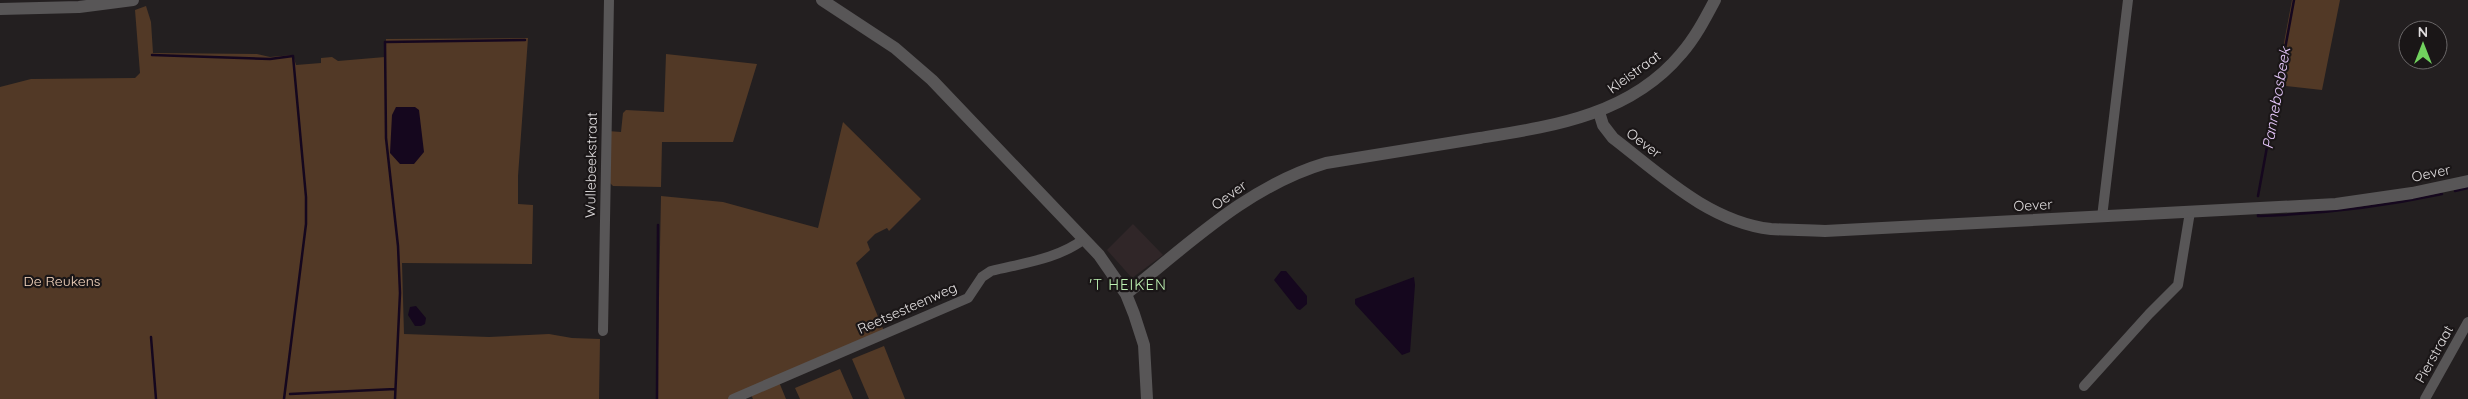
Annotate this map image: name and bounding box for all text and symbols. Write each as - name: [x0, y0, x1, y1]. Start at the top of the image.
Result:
- north arrow: [2398, 20, 2448, 70]
- text: N: [2418, 23, 2428, 41]
- water label: Pannebosbeek: [2258, 44, 2295, 150]
- street label: Kleistraat: [1604, 46, 1665, 97]
- street label: Wullebeekstraat: [581, 112, 601, 218]
- street label: Oever: [1623, 124, 1666, 162]
- street label: Oever: [2410, 160, 2453, 186]
- street label: Oever: [1208, 176, 1251, 214]
- street label: Oever: [2013, 195, 2054, 215]
- park label: De Reukens: [24, 272, 100, 290]
- district label: 'T HEIKEN: [1089, 275, 1167, 294]
- street label: Reetsesteenweg: [855, 278, 959, 338]
- street label: Pierstraat: [2411, 322, 2457, 386]

